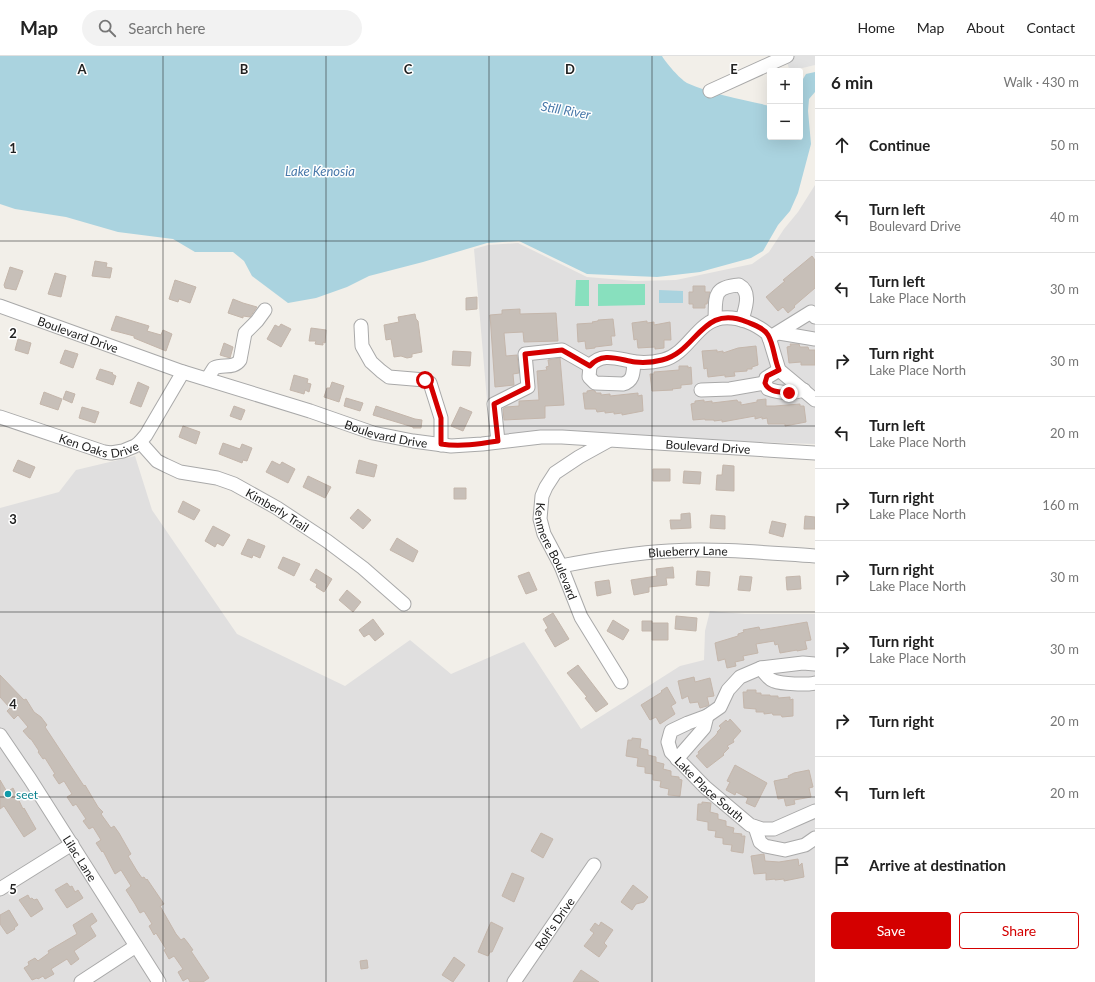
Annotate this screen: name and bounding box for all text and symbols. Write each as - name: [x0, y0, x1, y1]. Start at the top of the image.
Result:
- search box: [82, 10, 362, 46]
- text: Map: [20, 16, 58, 39]
- icon: search: [96, 17, 118, 39]
- text: Search here: [128, 19, 206, 37]
- text: Home: [857, 19, 895, 36]
- text: Map: [917, 19, 944, 36]
- text: About: [966, 19, 1004, 36]
- text: Contact: [1026, 19, 1075, 36]
- text: A: [76, 61, 87, 77]
- text: B: [240, 61, 249, 77]
- text: C: [404, 61, 413, 77]
- text: D: [565, 61, 575, 77]
- text: E: [730, 61, 738, 77]
- map controls: [767, 68, 803, 140]
- button: +: [767, 68, 803, 104]
- text: 6 min: [831, 72, 873, 93]
- text: Walk · 430 m: [1003, 74, 1079, 90]
- water label: Still River: [540, 98, 593, 122]
- button: −: [767, 104, 803, 140]
- icon: ahead: [831, 134, 853, 156]
- text: Continue: [869, 136, 930, 154]
- text: 50 m: [1050, 137, 1079, 153]
- text: 1: [9, 140, 17, 156]
- water label: Lake Kenosia: [285, 163, 355, 179]
- text: Turn left: [869, 200, 925, 218]
- icon: left: [831, 206, 853, 228]
- text: 40 m: [1050, 209, 1079, 225]
- text: Boulevard Drive: [869, 218, 961, 234]
- text: Turn left: [869, 272, 925, 290]
- icon: left: [831, 278, 853, 300]
- text: 30 m: [1050, 281, 1079, 297]
- text: Lake Place North: [869, 290, 966, 306]
- street label: Boulevard Drive: [36, 313, 121, 356]
- text: 2: [9, 325, 17, 341]
- text: Turn right: [869, 344, 934, 362]
- icon: right: [831, 350, 853, 372]
- text: 30 m: [1050, 353, 1079, 369]
- text: Lake Place North: [869, 362, 966, 378]
- route start: [416, 371, 434, 389]
- route end: [780, 384, 798, 402]
- street label: Boulevard Drive: [343, 416, 428, 450]
- text: Turn left: [869, 416, 925, 434]
- icon: left: [831, 422, 853, 444]
- text: 20 m: [1050, 425, 1079, 441]
- street label: Ken Oaks Drive: [57, 430, 141, 460]
- text: Lake Place North: [869, 434, 966, 450]
- street label: Boulevard Drive: [665, 436, 751, 456]
- street label: Kimberly Trail: [243, 485, 312, 535]
- text: Turn right: [869, 488, 934, 506]
- icon: right: [831, 494, 853, 516]
- text: 160 m: [1042, 497, 1079, 513]
- street label: Kenmere Boulevard: [532, 502, 581, 602]
- text: Lake Place North: [869, 506, 966, 522]
- text: 3: [9, 511, 17, 527]
- street label: Blueberry Lane: [648, 543, 728, 560]
- text: Turn right: [869, 560, 934, 578]
- icon: right: [831, 566, 853, 588]
- text: 30 m: [1050, 569, 1079, 585]
- text: Lake Place North: [869, 578, 966, 594]
- text: Turn right: [869, 632, 934, 650]
- icon: right: [831, 638, 853, 660]
- text: 30 m: [1050, 641, 1079, 657]
- text: Lake Place North: [869, 650, 966, 666]
- text: 4: [9, 696, 17, 712]
- icon: right: [831, 710, 853, 732]
- text: Turn right: [869, 712, 934, 730]
- text: 20 m: [1050, 713, 1079, 729]
- street label: Lake Place South: [672, 753, 748, 825]
- icon: left: [831, 782, 853, 804]
- text: Turn left: [869, 784, 925, 802]
- text: 20 m: [1050, 785, 1079, 801]
- place label: seet: [16, 787, 39, 802]
- marker: seet: [3, 789, 13, 799]
- street label: Lilac Lane: [60, 832, 101, 884]
- icon: arrive: [831, 854, 853, 876]
- text: Arrive at destination: [869, 856, 1006, 874]
- text: 5: [9, 881, 17, 897]
- street label: Rolf's Drive: [531, 894, 577, 953]
- button: Save: [831, 912, 951, 949]
- button: Share: [959, 912, 1079, 949]

